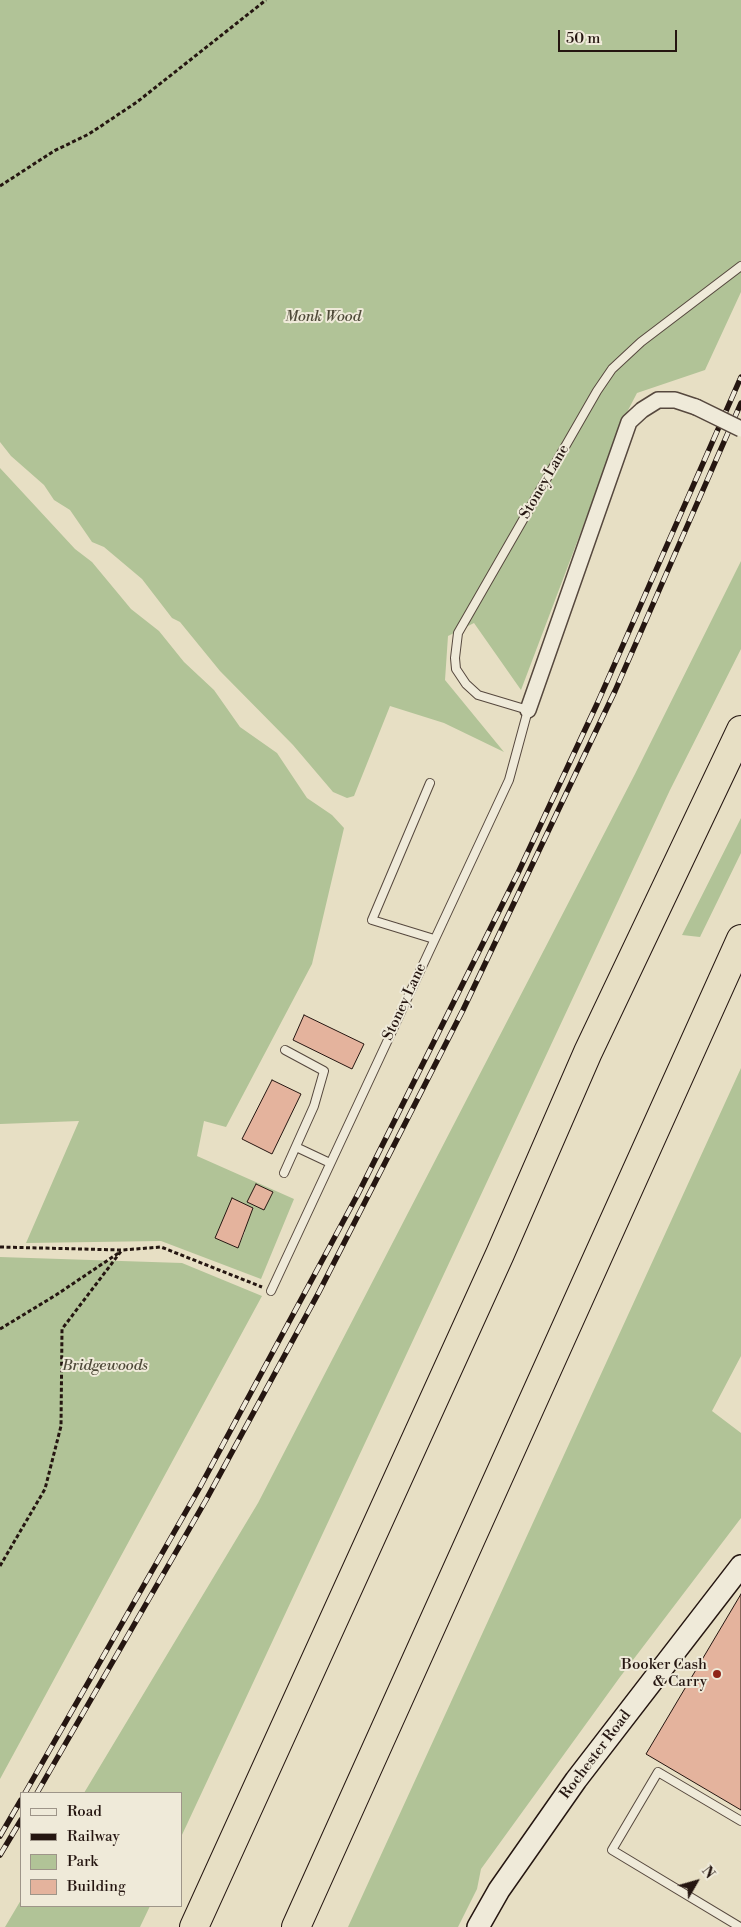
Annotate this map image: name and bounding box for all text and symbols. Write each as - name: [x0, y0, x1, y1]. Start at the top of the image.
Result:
- scale bar: [561, 20, 680, 52]
- text: 50 m: [566, 29, 600, 48]
- park label: Monk Wood: [285, 308, 361, 326]
- street label: Stoney Lane: [516, 442, 574, 522]
- street label: Stoney Lane: [379, 961, 431, 1043]
- park label: Bridgewoods: [62, 1357, 148, 1375]
- place label: Booker Cash & Carry: [621, 1656, 707, 1691]
- marker: Booker Cash & Carry: [711, 1668, 723, 1680]
- street label: Rochester Road: [557, 1707, 635, 1803]
- legend: [20, 1792, 182, 1907]
- text: Road: [67, 1802, 102, 1821]
- text: Railway: [67, 1827, 120, 1846]
- text: Park: [67, 1852, 98, 1871]
- north arrow: [671, 1857, 721, 1907]
- text: N: [697, 1863, 718, 1883]
- text: Building: [67, 1877, 126, 1896]

